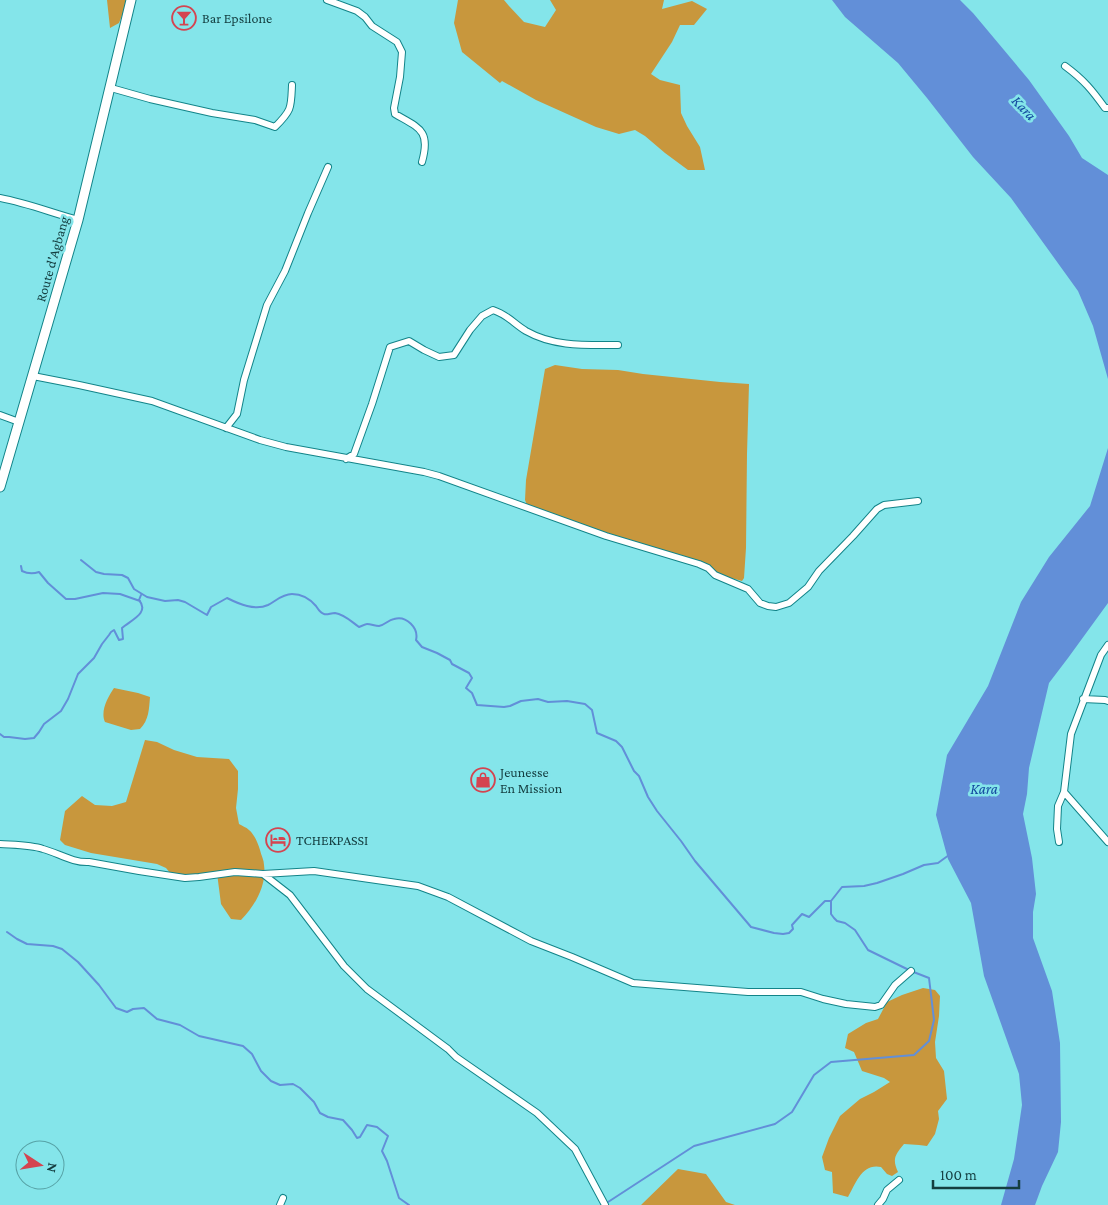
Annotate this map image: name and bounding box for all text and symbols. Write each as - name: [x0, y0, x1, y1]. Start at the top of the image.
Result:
- bar icon: Bar Epsilone: [171, 5, 197, 31]
- place label: Bar Epsilone: [202, 10, 272, 26]
- water label: Kara: [1009, 93, 1039, 123]
- street label: Route d'Agbang: [32, 214, 72, 304]
- place label: Jeunesse En Mission: [498, 764, 563, 796]
- shop icon: Jeunesse En Mission: [470, 767, 496, 793]
- water label: Kara: [970, 781, 998, 797]
- hotel icon: TCHEKPASSI: [265, 827, 291, 853]
- place label: TCHEKPASSI: [296, 832, 368, 848]
- north arrow: [15, 1140, 65, 1190]
- scale bar: [933, 1158, 1019, 1190]
- text: N: [44, 1161, 62, 1174]
- text: 100 m: [940, 1167, 977, 1183]

